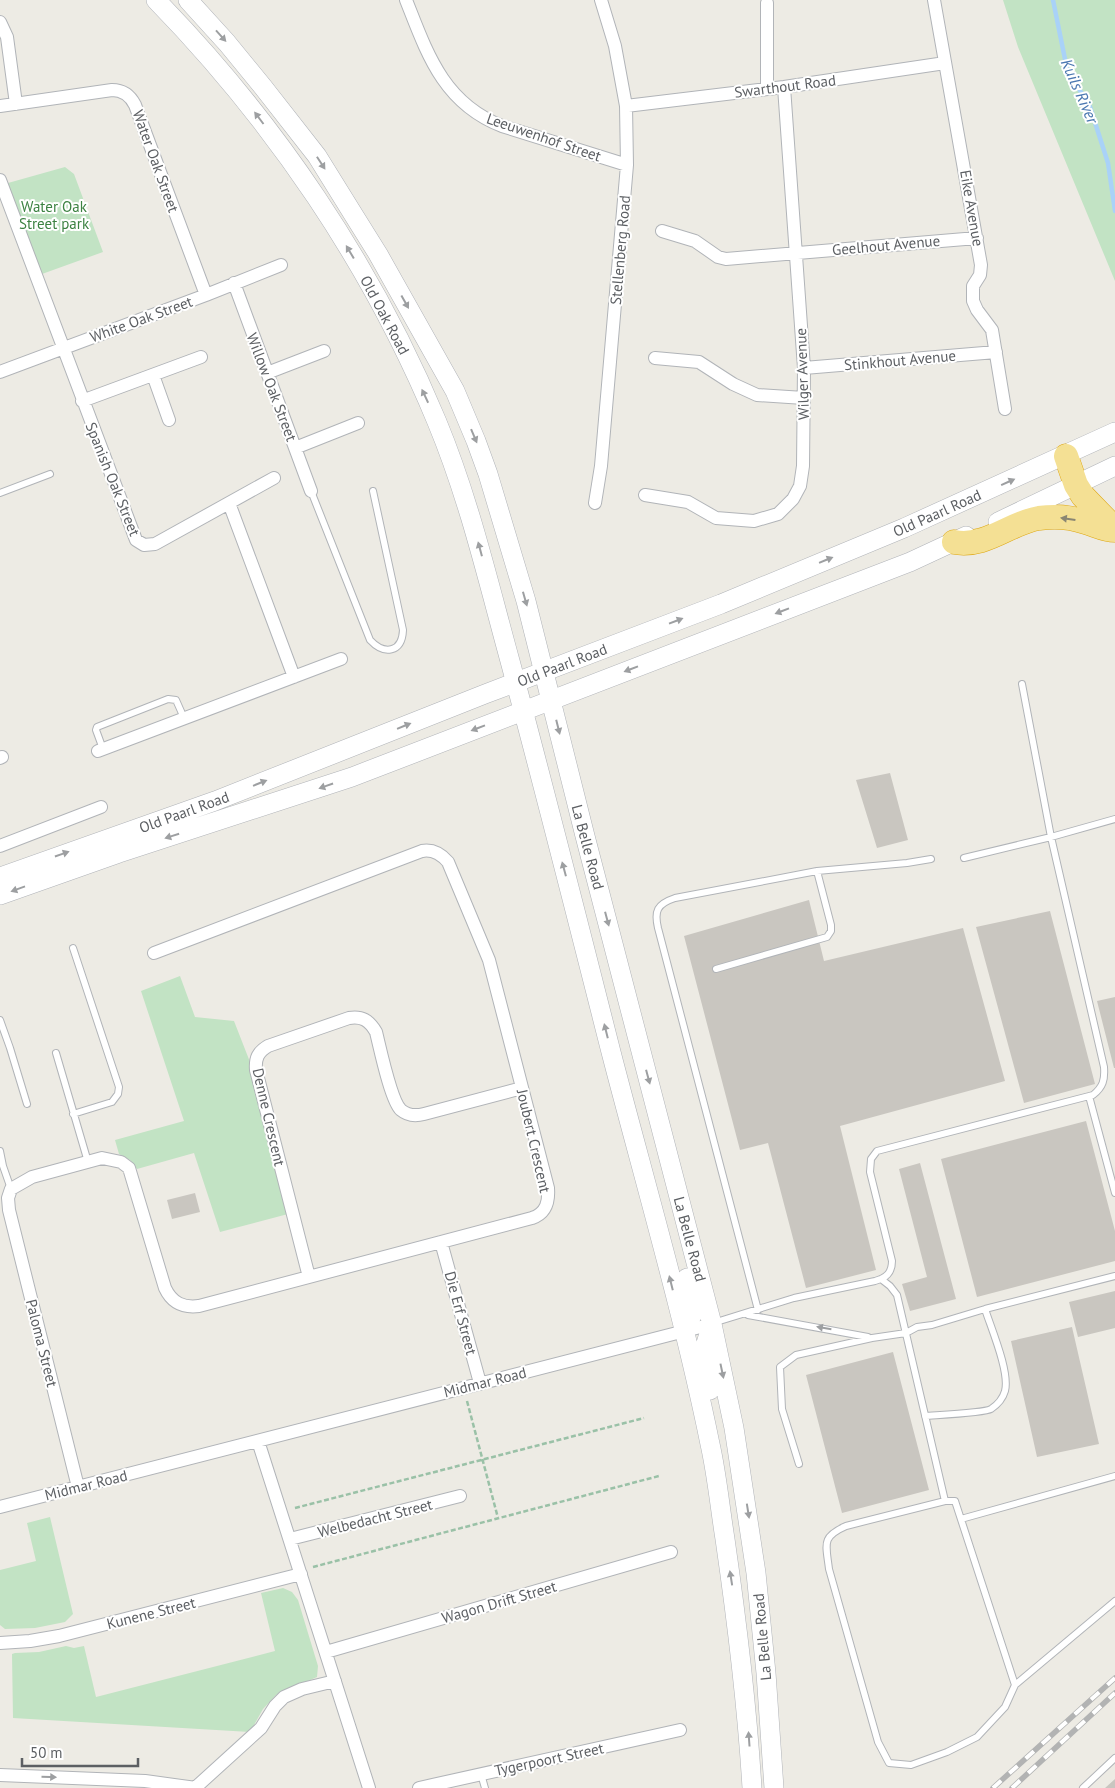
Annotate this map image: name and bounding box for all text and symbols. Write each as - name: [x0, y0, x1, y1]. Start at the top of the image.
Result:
- one-way arrow: [215, 30, 227, 42]
- water label: Kuils River: [1057, 56, 1104, 128]
- street label: Swarthout Road: [733, 70, 837, 102]
- street label: Water Oak Street: [129, 107, 183, 215]
- street label: Leeuwenhof Street: [484, 109, 604, 165]
- one-way arrow: [253, 112, 264, 125]
- one-way arrow: [317, 157, 326, 170]
- street label: Eike Avenue: [956, 168, 988, 248]
- street label: Stellenberg Road: [606, 195, 634, 305]
- park label: Water Oak Street park: [19, 197, 90, 233]
- street label: Geelhout Avenue: [831, 231, 941, 259]
- one-way arrow: [346, 246, 355, 259]
- street label: Old Oak Road: [356, 272, 414, 358]
- street label: White Oak Street: [87, 292, 195, 346]
- one-way arrow: [401, 296, 410, 309]
- street label: Wilger Avenue: [791, 328, 813, 420]
- street label: Willow Oak Street: [243, 330, 301, 444]
- street label: Stinkhout Avenue: [843, 346, 957, 374]
- one-way arrow: [421, 389, 429, 403]
- street label: Spanish Oak Street: [82, 419, 144, 539]
- one-way arrow: [470, 429, 478, 444]
- one-way arrow: [1001, 478, 1015, 486]
- street label: Old Paarl Road: [890, 485, 984, 541]
- one-way arrow: [1060, 515, 1076, 523]
- one-way arrow: [475, 541, 483, 556]
- one-way arrow: [819, 556, 833, 564]
- one-way arrow: [521, 592, 529, 607]
- one-way arrow: [775, 608, 790, 615]
- one-way arrow: [668, 617, 683, 624]
- street label: Old Paarl Road: [514, 639, 610, 691]
- one-way arrow: [623, 666, 638, 673]
- one-way arrow: [554, 719, 562, 734]
- one-way arrow: [397, 722, 411, 730]
- one-way arrow: [470, 724, 485, 732]
- one-way arrow: [253, 779, 268, 787]
- one-way arrow: [318, 782, 333, 790]
- street label: Old Paarl Road: [136, 787, 232, 837]
- street label: La Belle Road: [568, 802, 608, 892]
- one-way arrow: [164, 833, 179, 840]
- one-way arrow: [55, 850, 70, 857]
- one-way arrow: [560, 861, 568, 876]
- one-way arrow: [10, 885, 25, 893]
- one-way arrow: [603, 912, 611, 927]
- one-way arrow: [602, 1023, 610, 1038]
- street label: Denne Crescent: [248, 1066, 290, 1168]
- one-way arrow: [644, 1069, 652, 1084]
- street label: Joubert Crescent: [513, 1086, 555, 1195]
- street label: La Belle Road: [670, 1194, 710, 1284]
- street label: Die Erf Street: [441, 1269, 481, 1357]
- one-way arrow: [667, 1276, 675, 1291]
- street label: Paloma Street: [22, 1297, 62, 1389]
- one-way arrow: [816, 1324, 832, 1332]
- street label: Midmar Road: [442, 1363, 528, 1401]
- one-way arrow: [719, 1364, 727, 1380]
- street label: Midmar Road: [43, 1466, 129, 1504]
- street label: Welbedacht Street: [316, 1495, 434, 1541]
- one-way arrow: [744, 1504, 752, 1520]
- one-way arrow: [726, 1570, 734, 1586]
- street label: Wagon Drift Street: [439, 1577, 559, 1627]
- street label: Kunene Street: [105, 1593, 197, 1633]
- street label: La Belle Road: [749, 1593, 775, 1681]
- one-way arrow: [744, 1731, 752, 1747]
- scale bar: [22, 1736, 139, 1768]
- street label: Tygerpoort Street: [493, 1738, 605, 1780]
- text: 50 m: [30, 1743, 63, 1762]
- one-way arrow: [41, 1773, 57, 1781]

